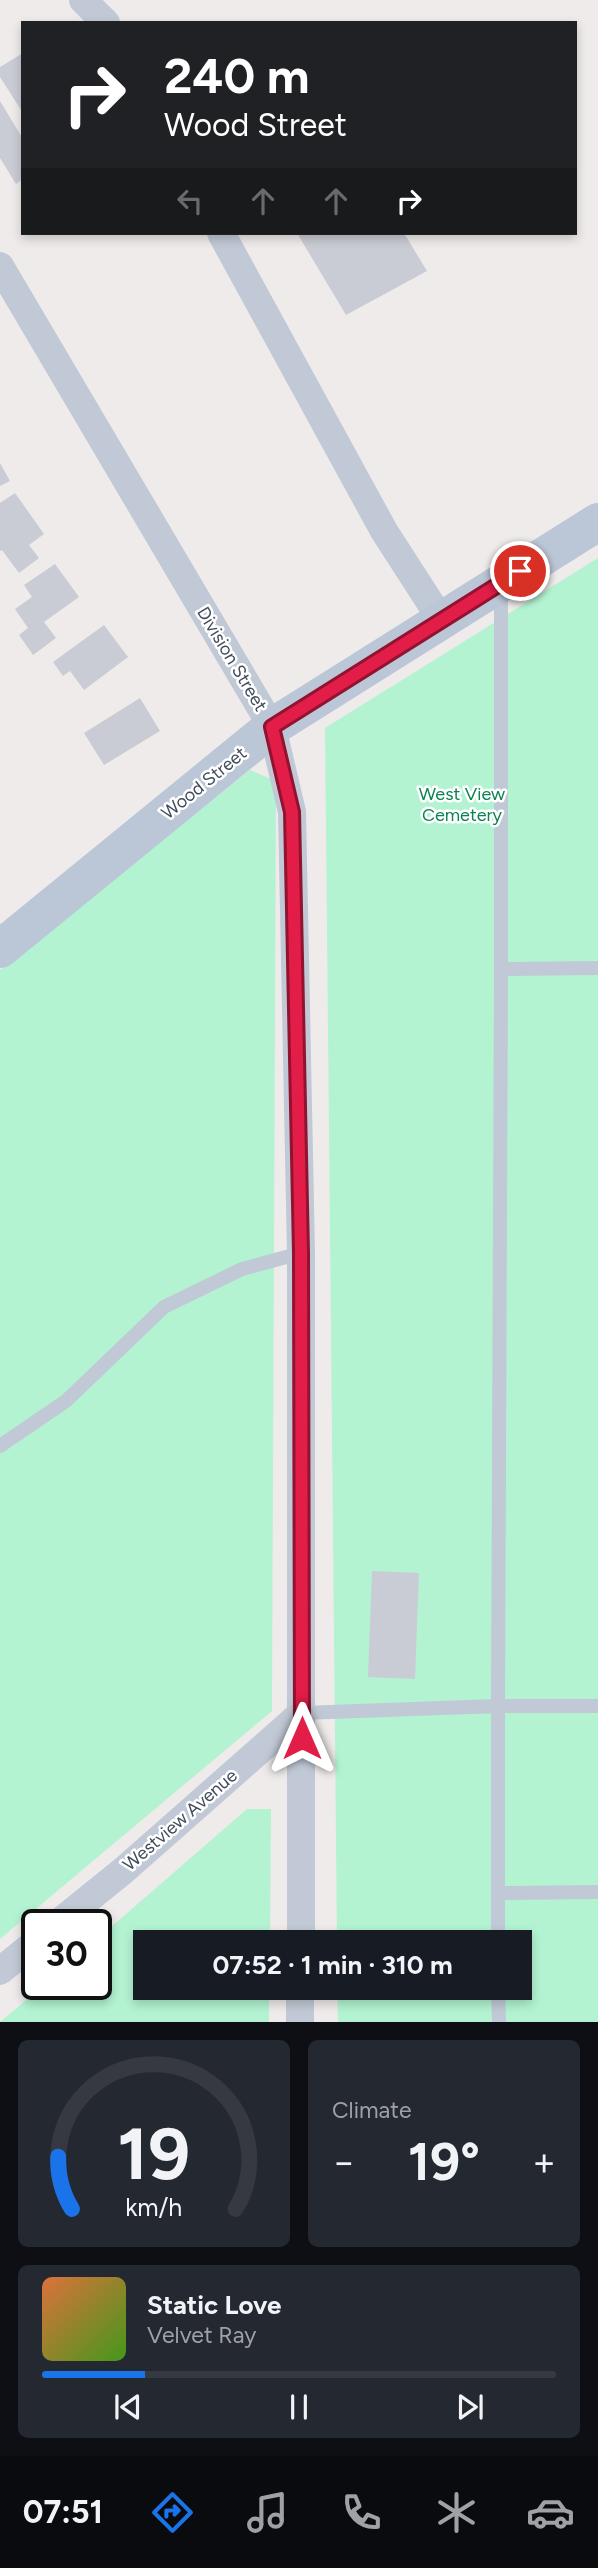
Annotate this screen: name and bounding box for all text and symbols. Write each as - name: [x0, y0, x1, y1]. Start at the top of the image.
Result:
- text: 240 m: [164, 46, 310, 105]
- icon: right: [49, 49, 140, 140]
- text: Wood Street: [164, 106, 347, 144]
- icon: left: [171, 182, 209, 220]
- icon: ahead: [244, 182, 282, 220]
- icon: ahead: [317, 182, 355, 220]
- icon: right: [390, 182, 428, 220]
- pin: [490, 541, 550, 601]
- icon: arrive: [501, 552, 539, 590]
- street label: Division Street: [192, 603, 272, 715]
- street label: Wood Street: [157, 742, 251, 824]
- park label: West View Cemetery: [419, 783, 505, 826]
- position arrow: [265, 1701, 339, 1775]
- street label: Westview Avenue: [118, 1764, 242, 1876]
- speed limit sign: 30: [21, 1909, 112, 2000]
- text: 07:52 · 1 min · 310 m: [212, 1949, 453, 1981]
- text: Climate: [332, 2096, 411, 2124]
- text: 19: [118, 2111, 190, 2198]
- text: 19°: [408, 2131, 480, 2193]
- text: −: [332, 2139, 356, 2185]
- text: +: [532, 2139, 556, 2185]
- text: km/h: [125, 2192, 183, 2222]
- text: Static Love: [147, 2289, 281, 2321]
- text: Velvet Ray: [147, 2321, 256, 2349]
- icon: previous: [109, 2388, 147, 2426]
- icon: pause: [280, 2388, 318, 2426]
- icon: next: [451, 2388, 489, 2426]
- icon: directions: [148, 2488, 197, 2537]
- icon: music: [243, 2488, 292, 2537]
- icon: phone: [337, 2488, 386, 2537]
- icon: climate: [432, 2488, 481, 2537]
- icon: car: [526, 2488, 575, 2537]
- text: 07:51: [23, 2493, 103, 2531]

